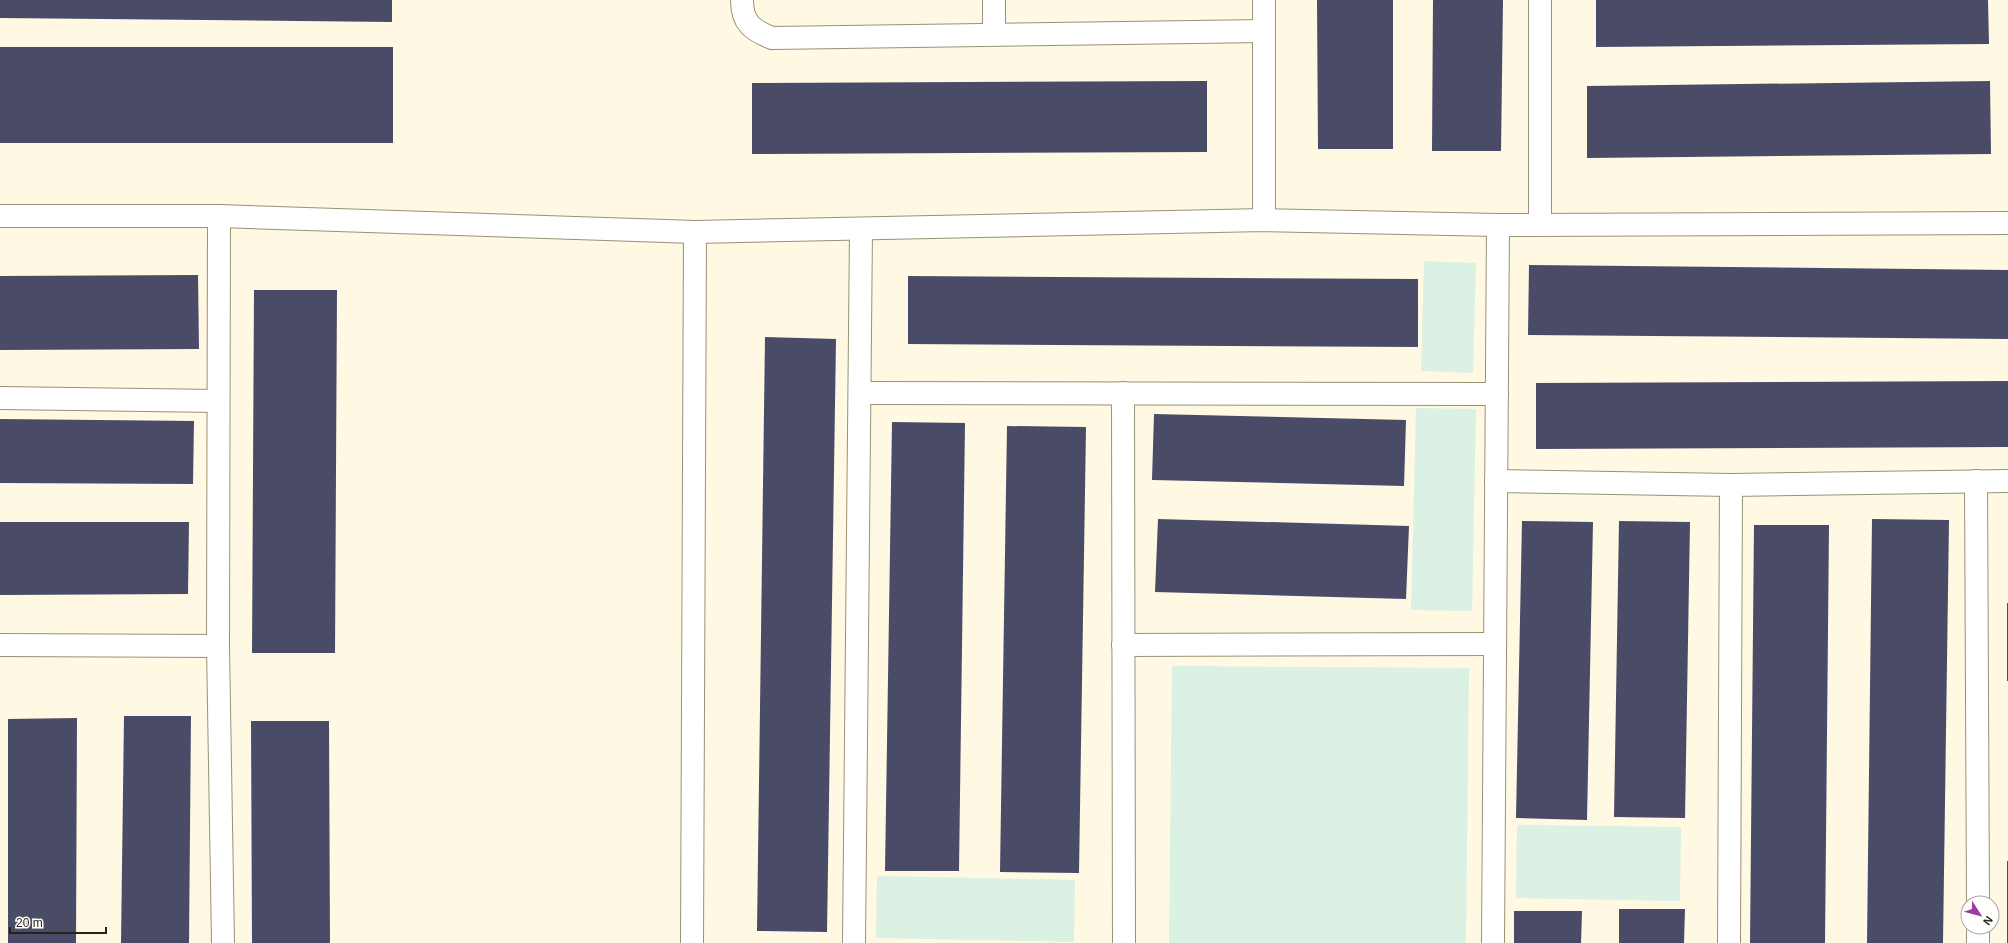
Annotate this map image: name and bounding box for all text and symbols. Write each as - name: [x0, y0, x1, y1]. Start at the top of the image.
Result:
- north arrow: [1960, 895, 2000, 935]
- scale bar: [10, 909, 106, 935]
- text: N: [1981, 914, 1995, 928]
- text: 20 m: [16, 916, 43, 930]

